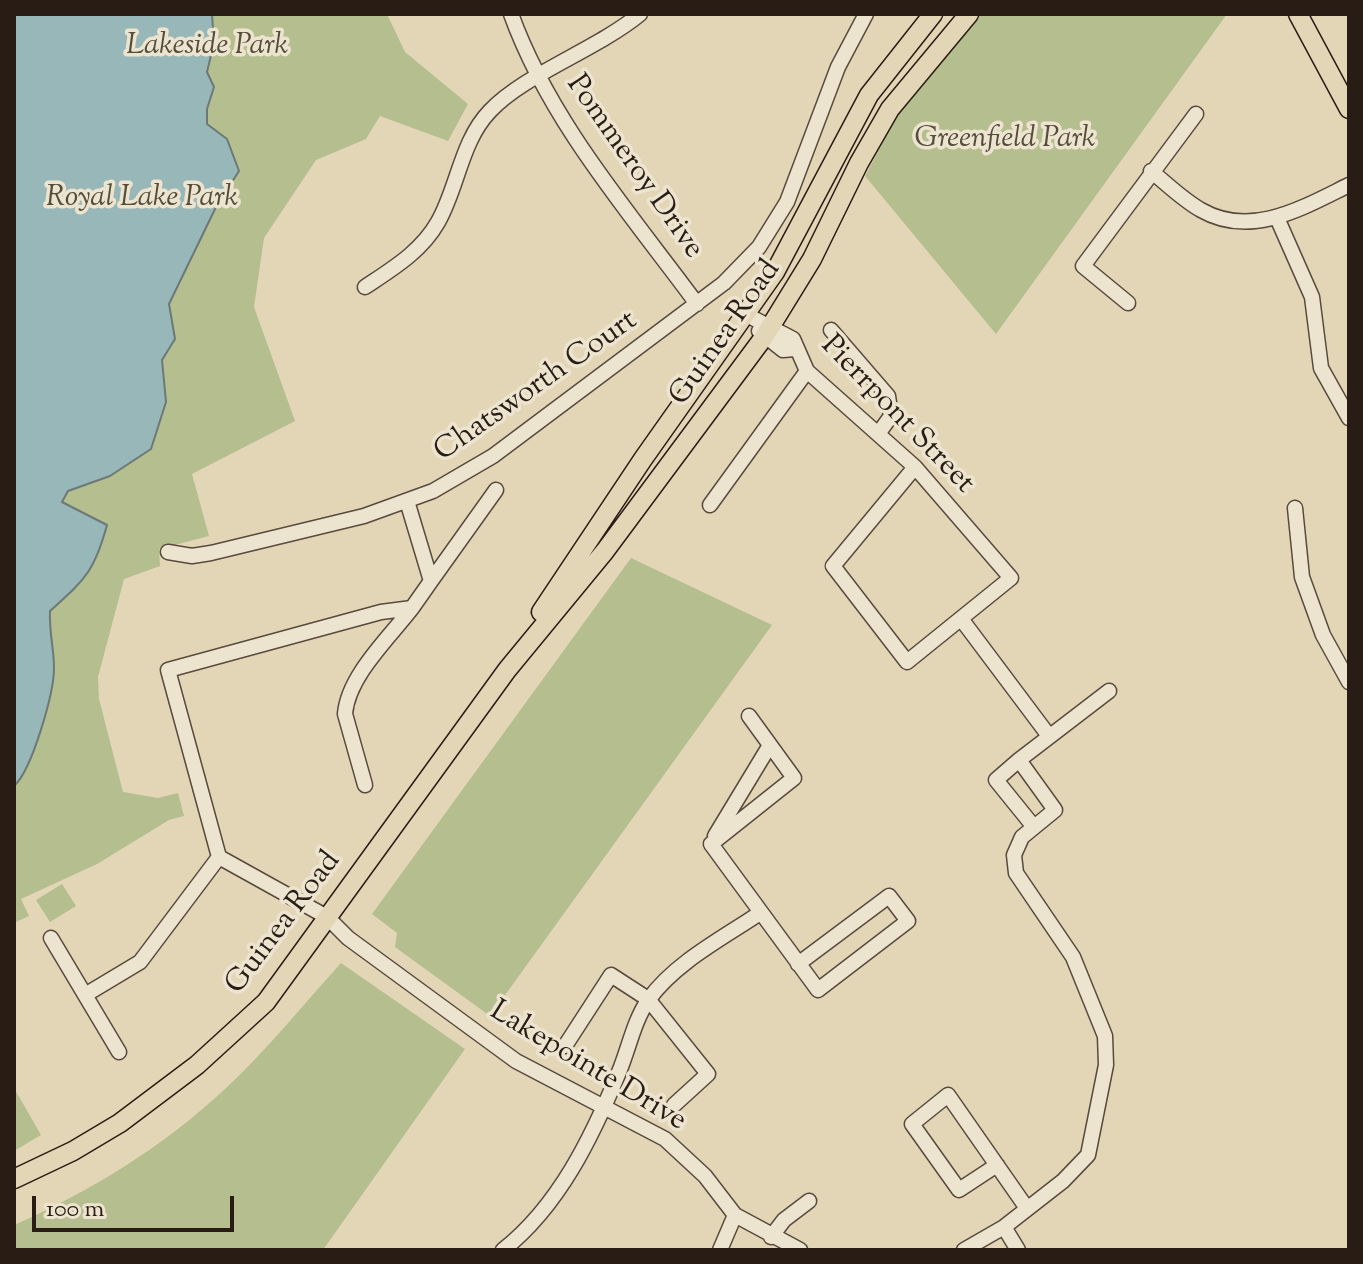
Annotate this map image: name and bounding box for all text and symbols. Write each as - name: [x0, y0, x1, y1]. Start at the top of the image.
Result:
- park label: Lakeside Park: [126, 30, 288, 66]
- street label: Pommeroy Drive: [556, 69, 710, 267]
- park label: Greenfield Park: [915, 123, 1095, 159]
- park label: Royal Lake Park: [46, 182, 238, 218]
- street label: Guinea Road: [664, 254, 790, 414]
- street label: Chatsworth Court: [429, 305, 645, 471]
- street label: Pierrpont Street: [812, 329, 980, 503]
- street label: Guinea Road: [220, 846, 350, 1002]
- street label: Lakepointe Drive: [482, 995, 692, 1141]
- scale bar: [36, 1180, 238, 1230]
- text: 100 m: [46, 1193, 104, 1227]

